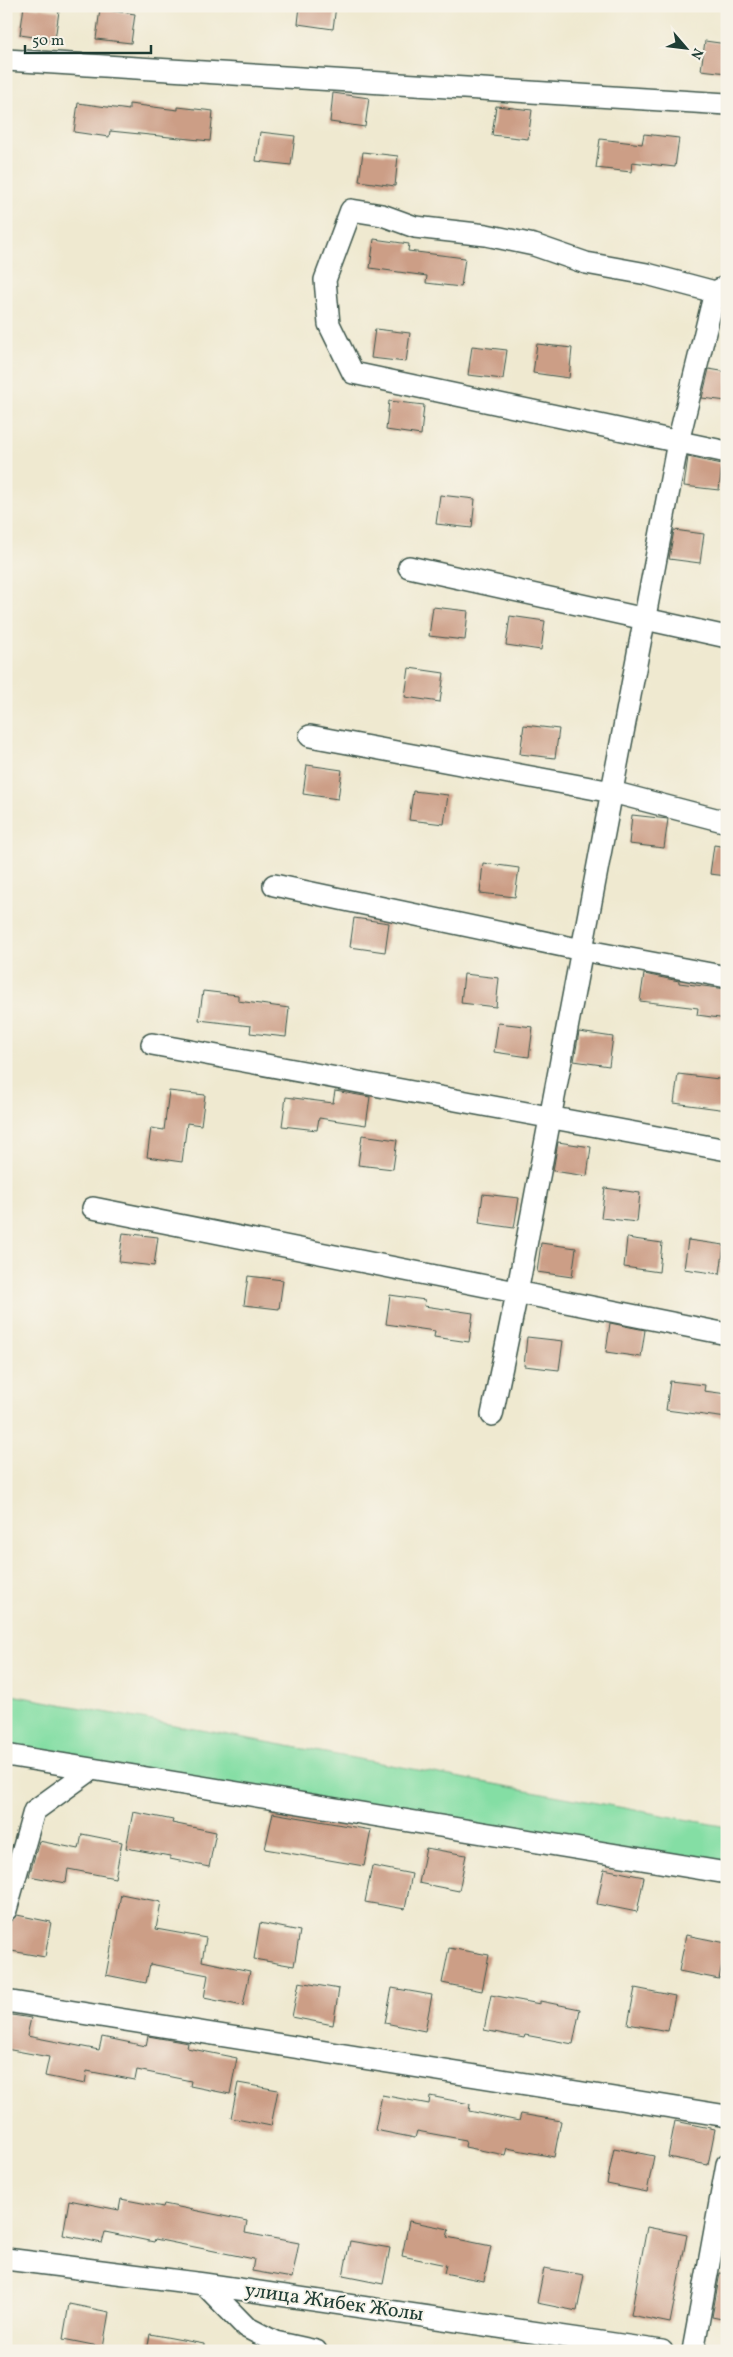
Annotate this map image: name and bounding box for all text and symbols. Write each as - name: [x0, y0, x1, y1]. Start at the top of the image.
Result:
- scale bar: [25, 22, 151, 54]
- north arrow: [660, 22, 710, 72]
- text: 50 m: [32, 31, 64, 52]
- text: N: [685, 44, 707, 62]
- street label: улица Жибек Жолы: [243, 2277, 425, 2329]

